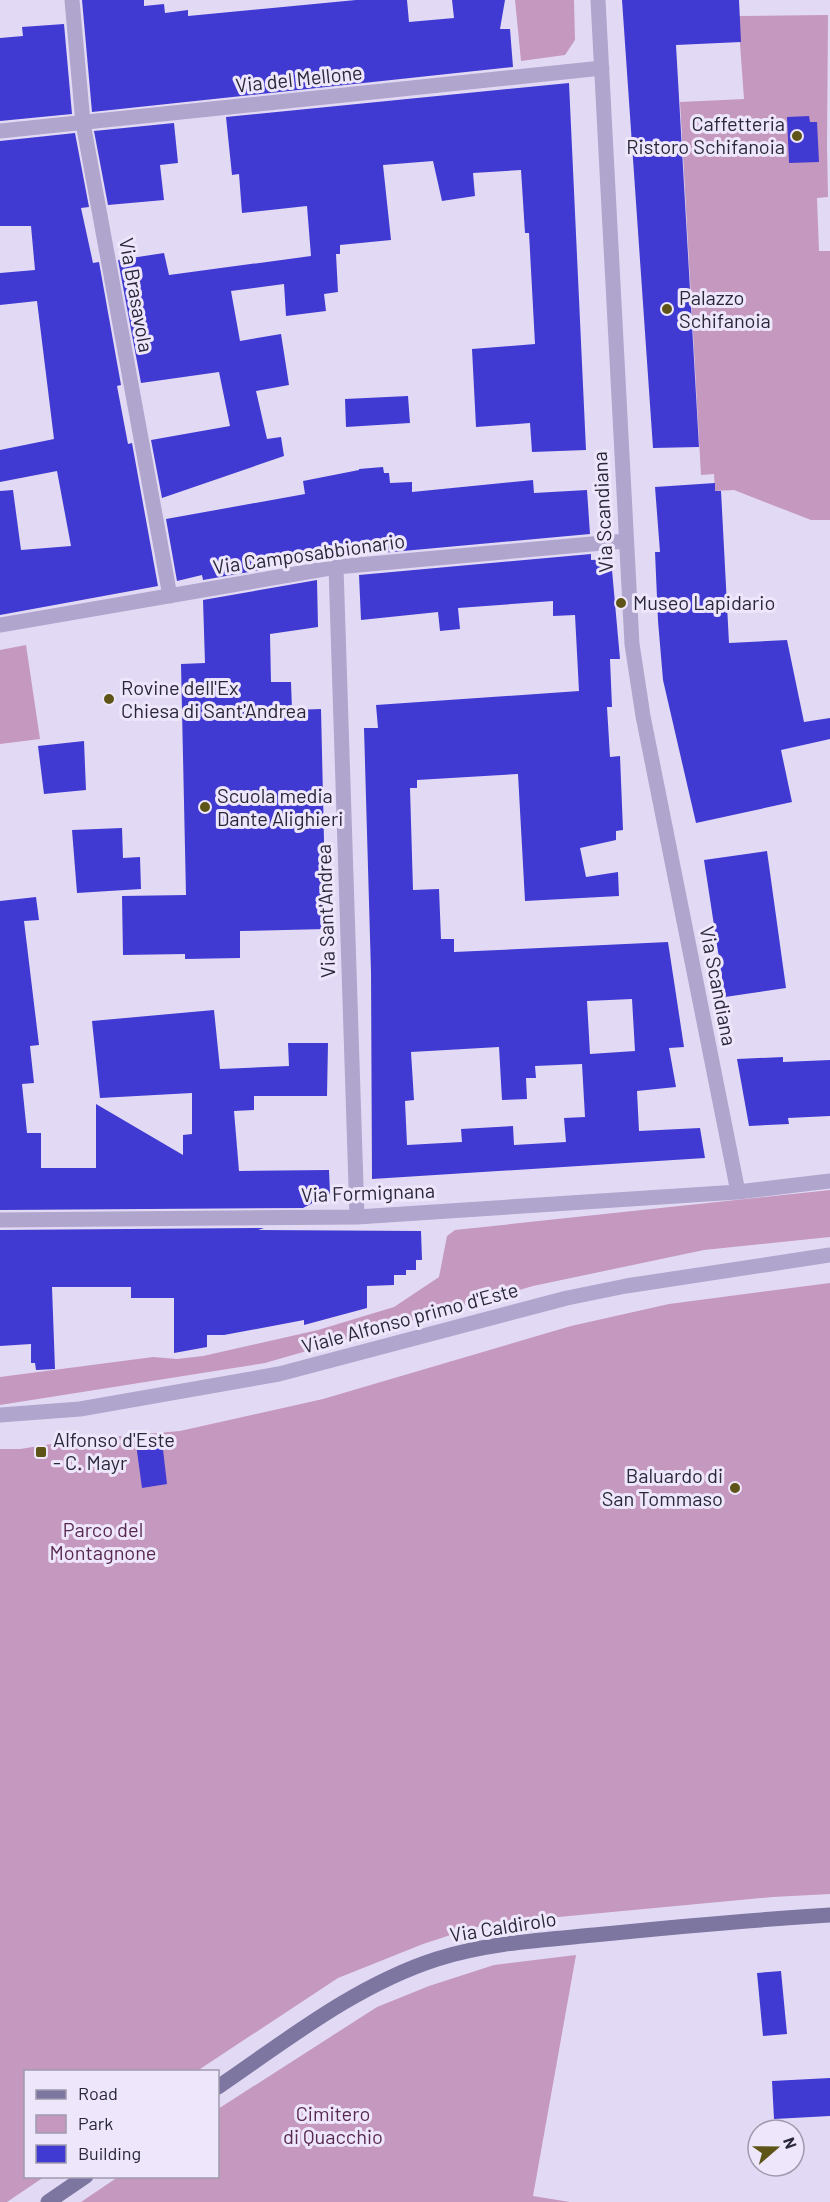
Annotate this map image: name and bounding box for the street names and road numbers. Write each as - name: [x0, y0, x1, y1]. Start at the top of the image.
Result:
- street label: Via del Mellone: [234, 59, 364, 97]
- street label: Via Brasavola: [115, 236, 159, 354]
- street label: Via Scandiana: [587, 451, 617, 573]
- street label: Via Camposabbionario: [211, 528, 406, 578]
- street label: Via Sant'Andrea: [311, 844, 339, 978]
- street label: Via Scandiana: [696, 924, 742, 1048]
- street label: Via Formignana: [300, 1178, 435, 1206]
- street label: Viale Alfonso primo d'Este: [299, 1277, 521, 1357]
- street label: Via Caldirolo: [448, 1906, 558, 1946]

